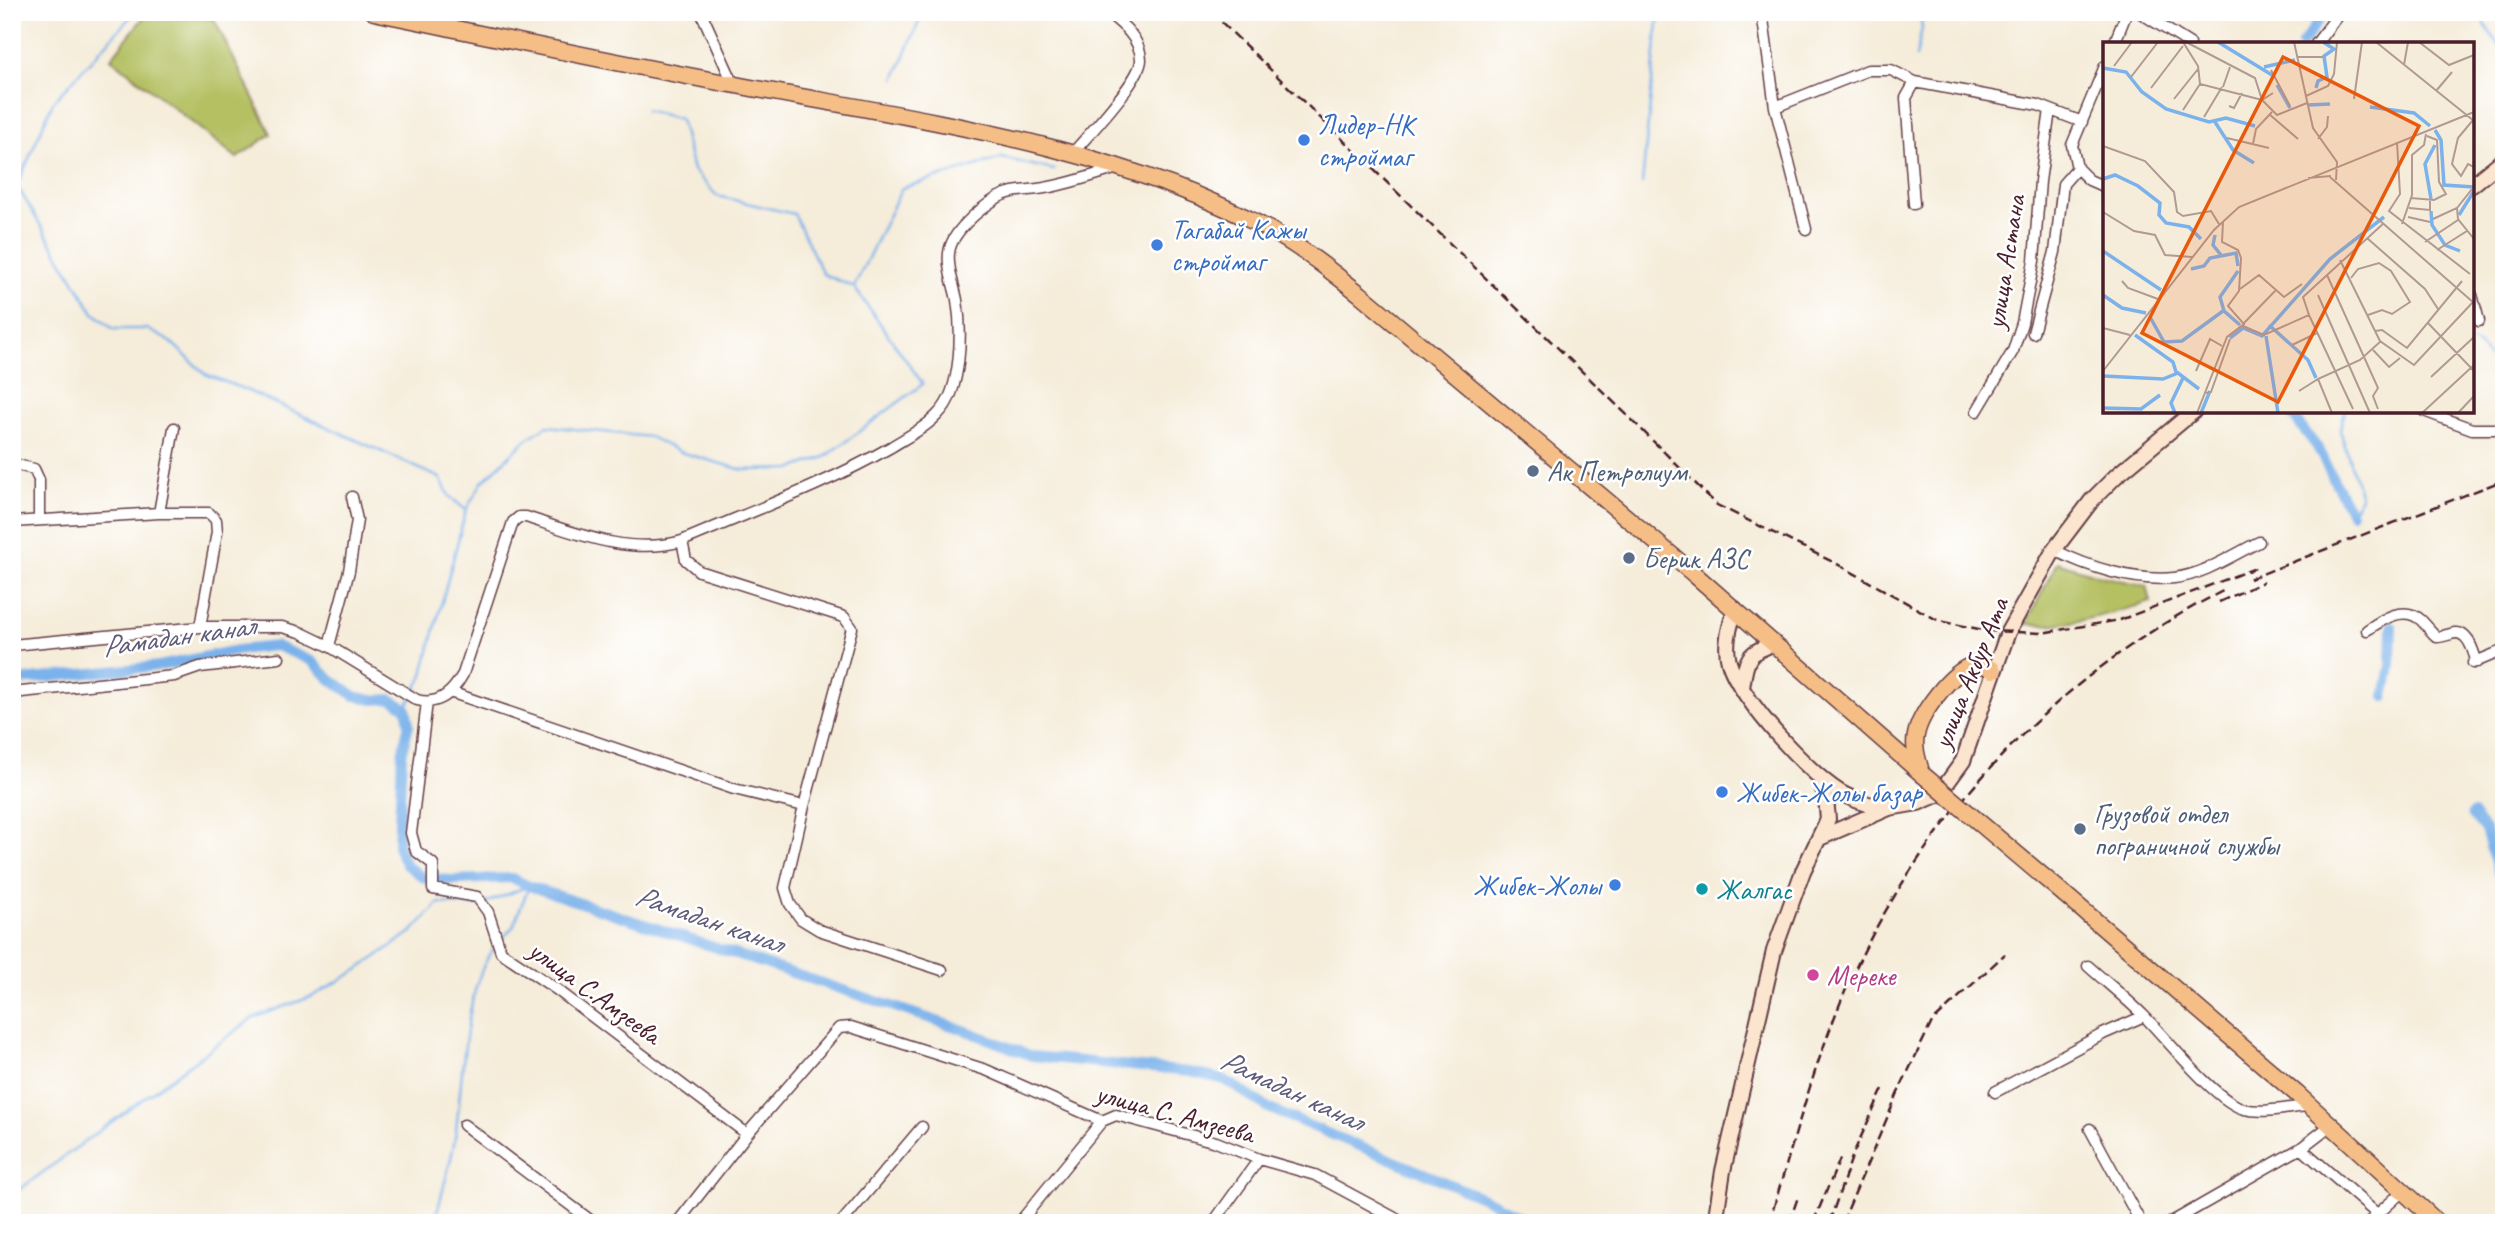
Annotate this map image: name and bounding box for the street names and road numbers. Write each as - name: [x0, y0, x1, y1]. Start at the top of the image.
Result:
- street label: улица Астана: [1977, 191, 2033, 333]
- street label: улица Акбур Ата: [1923, 591, 2017, 755]
- street label: улица С.Амзеева: [520, 931, 670, 1053]
- street label: улица С. Амзеева: [1090, 1075, 1260, 1152]

